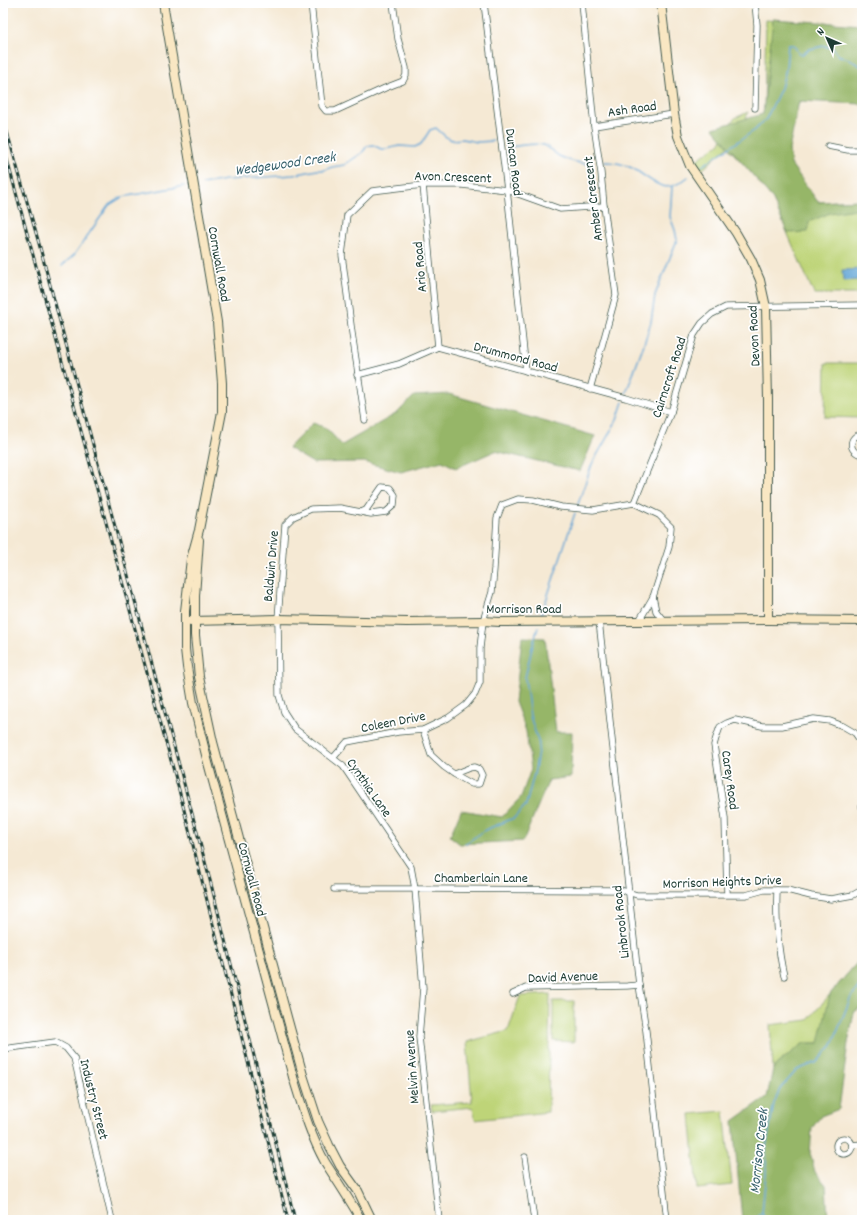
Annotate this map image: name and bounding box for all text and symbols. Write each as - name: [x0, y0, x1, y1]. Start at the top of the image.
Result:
- north arrow: [807, 18, 847, 58]
- text: N: [814, 24, 829, 40]
- street label: Ash Road: [606, 97, 658, 123]
- street label: Duncan Road: [499, 127, 527, 197]
- water label: Wedgewood Creek: [234, 147, 339, 183]
- street label: Amber Crescent: [579, 155, 609, 242]
- street label: Avon Crescent: [414, 167, 492, 189]
- street label: Cornwall Road: [202, 225, 235, 304]
- street label: Ario Road: [409, 241, 433, 293]
- street label: Devon Road: [743, 305, 767, 367]
- street label: Cairncroft Road: [647, 334, 692, 421]
- street label: Drummond Road: [471, 337, 560, 379]
- street label: Baldwin Drive: [259, 530, 285, 603]
- street label: Morrison Road: [486, 600, 562, 620]
- street label: Coleen Drive: [359, 707, 427, 739]
- street label: Carey Road: [715, 749, 743, 811]
- street label: Cynthia Lane: [341, 755, 396, 822]
- street label: Cornwall Road: [232, 840, 271, 919]
- street label: Chamberlain Lane: [434, 869, 528, 889]
- street label: Morrison Heights Drive: [662, 871, 782, 895]
- street label: Linbrook Road: [608, 884, 636, 959]
- street label: David Avenue: [528, 967, 599, 989]
- street label: Melvin Avenue: [400, 1029, 426, 1105]
- street label: Industry Street: [73, 1057, 113, 1142]
- water label: Morrison Creek: [745, 1106, 776, 1195]

